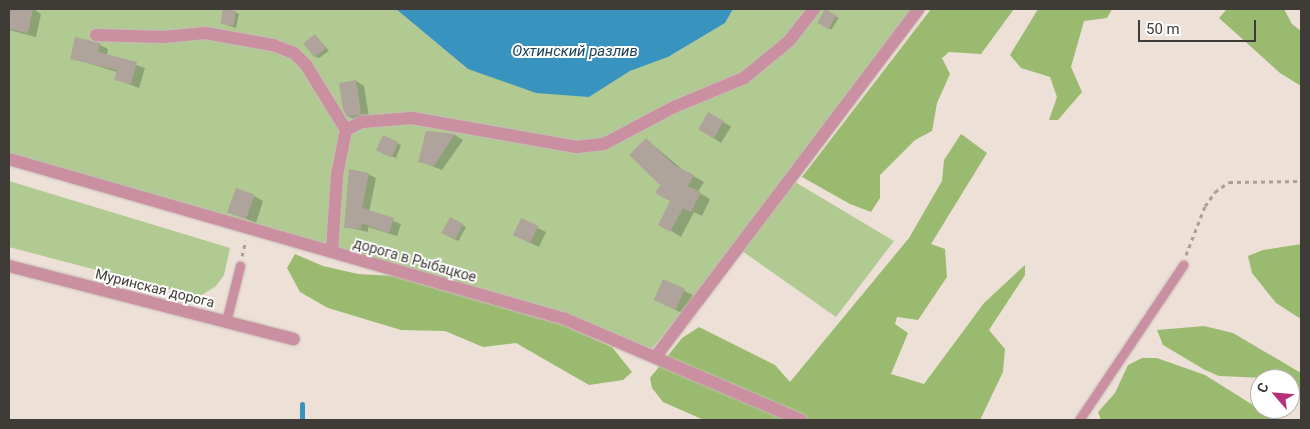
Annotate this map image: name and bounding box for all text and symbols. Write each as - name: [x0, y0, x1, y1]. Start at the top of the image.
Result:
- scale bar: [1140, 10, 1258, 42]
- text: 50 m: [1146, 20, 1180, 38]
- water label: Охтинский разлив: [512, 43, 638, 61]
- street label: дорога в Рыбацкое: [352, 234, 478, 286]
- street label: Муринская дорога: [94, 265, 216, 311]
- north arrow: [1250, 369, 1300, 419]
- text: С: [1253, 380, 1272, 395]

